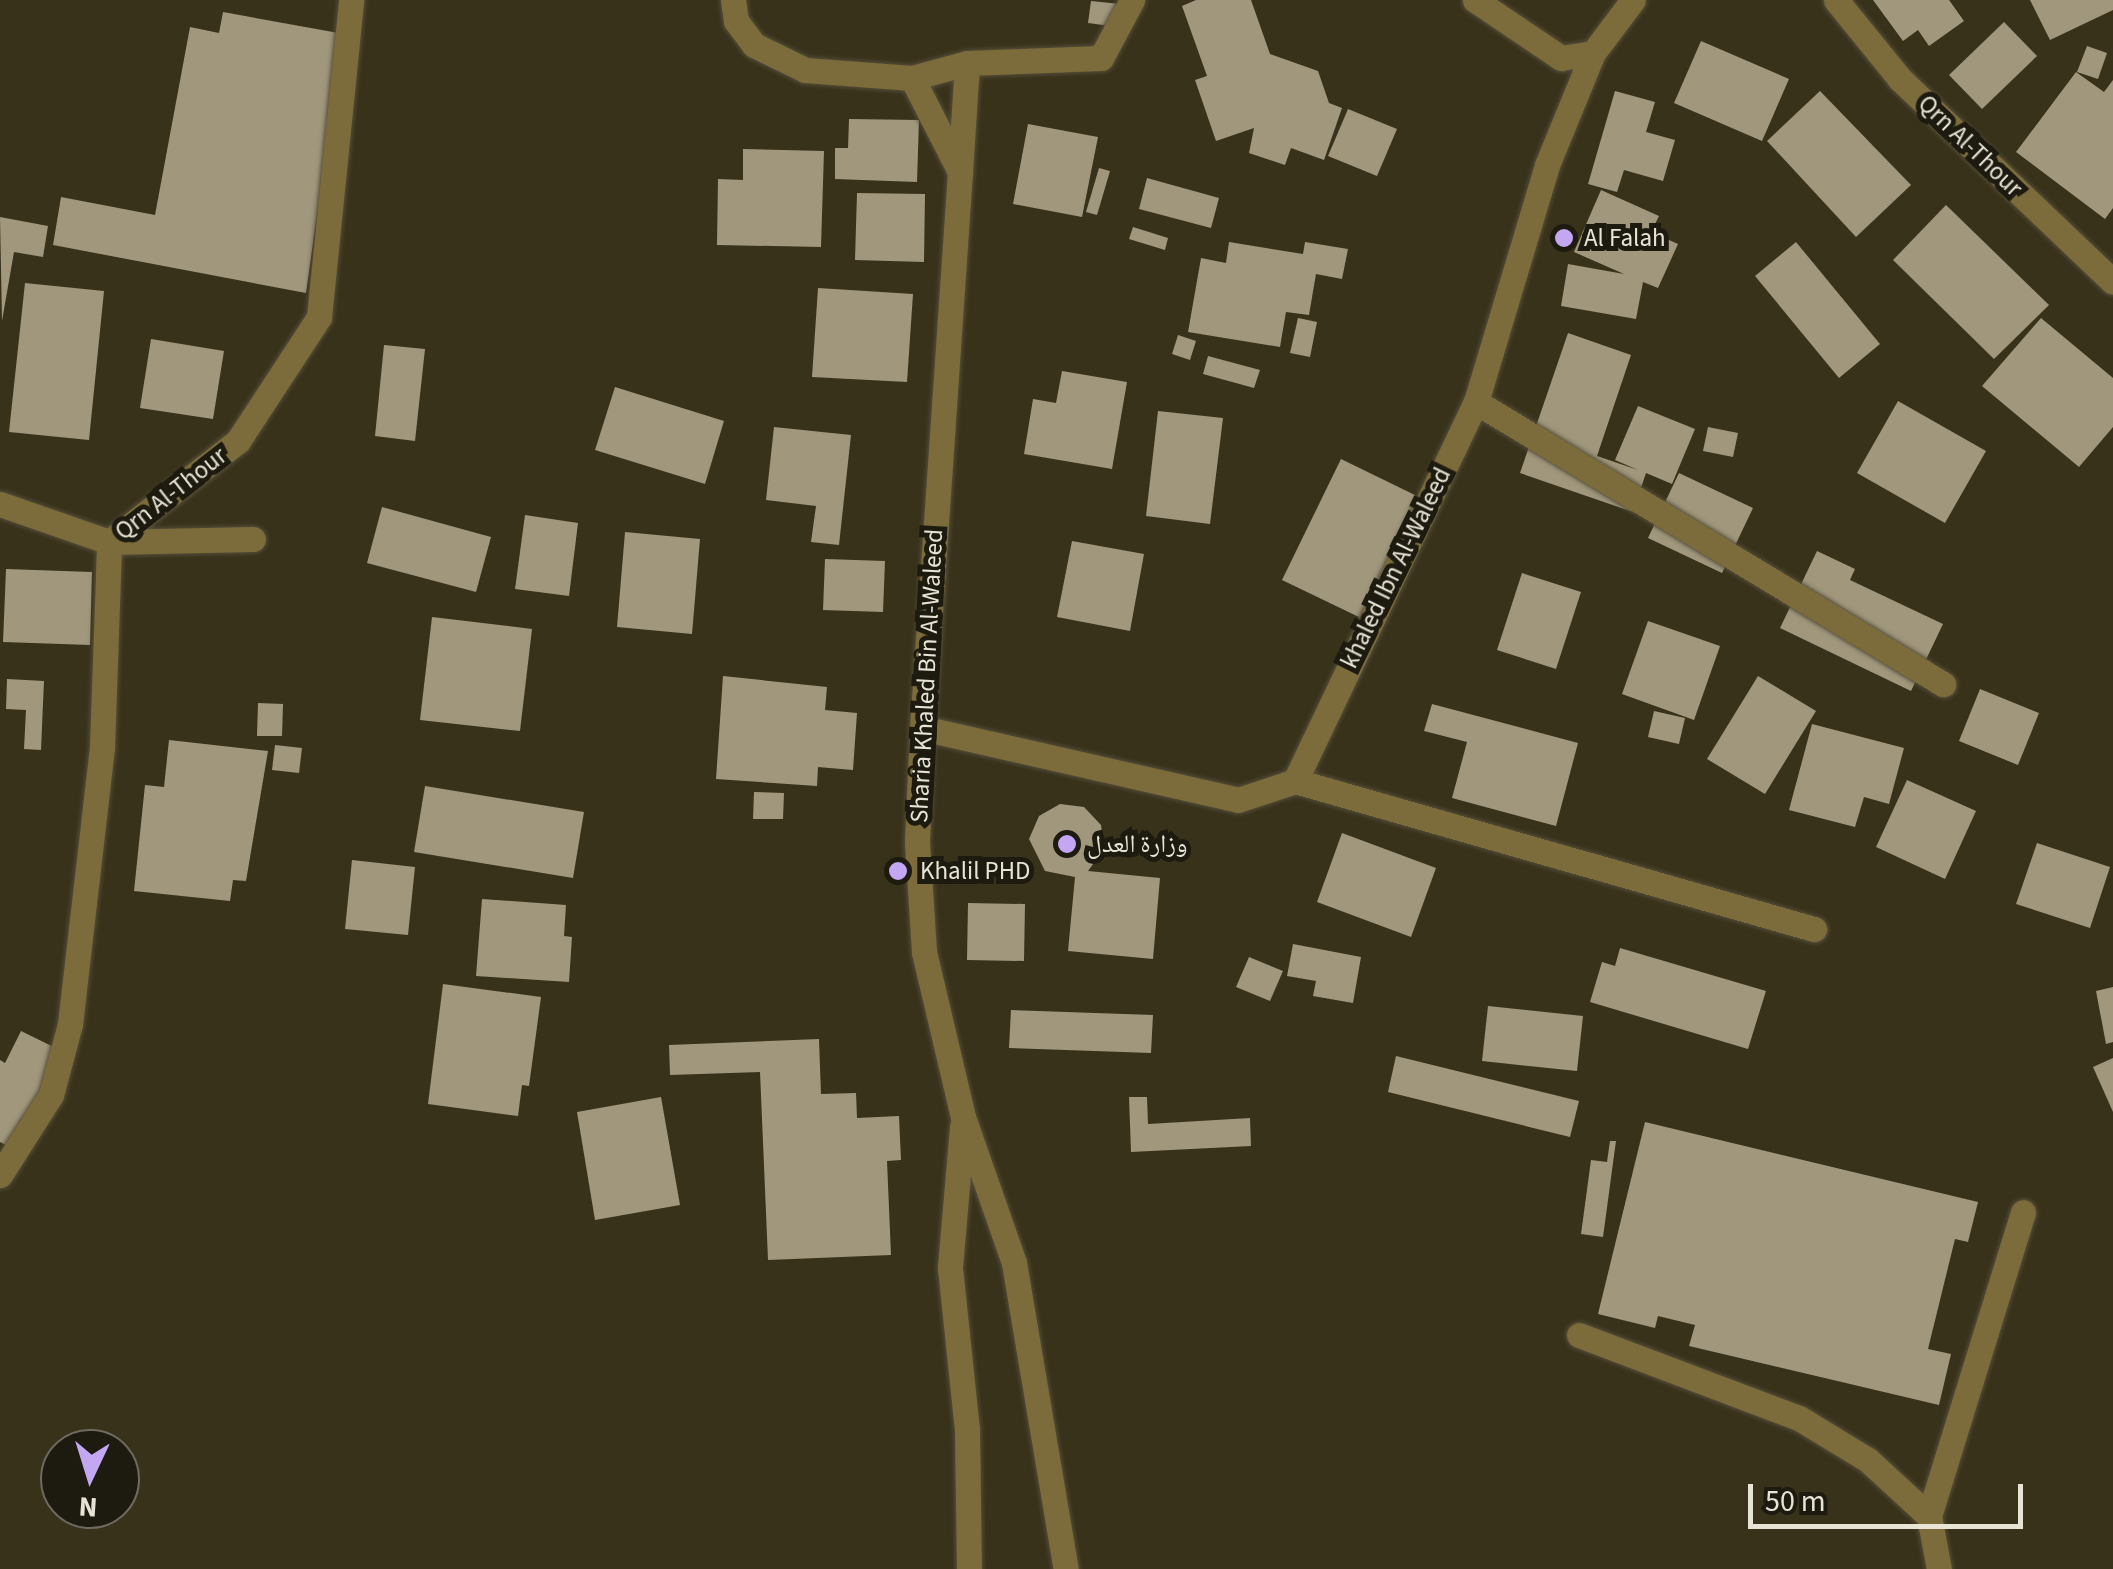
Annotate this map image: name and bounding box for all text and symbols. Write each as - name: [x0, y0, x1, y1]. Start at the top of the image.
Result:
- street label: Qrn Al-Thour: [1912, 89, 2028, 203]
- place label: Al Falah: [1584, 223, 1666, 253]
- marker: Al Falah: [1553, 227, 1575, 249]
- street label: Qrn Al-Thour: [109, 441, 233, 547]
- street label: khaled Ibn Al-Waleed: [1334, 463, 1458, 673]
- street label: Sharia Khaled Bin Al-Waleed: [904, 528, 950, 824]
- place label: وزارة العدل: [1087, 829, 1187, 859]
- marker: وزارة العدل: [1056, 833, 1078, 855]
- place label: Khalil PHD: [920, 856, 1030, 886]
- marker: Khalil PHD: [885, 858, 911, 884]
- north arrow: [40, 1429, 140, 1529]
- scale bar: [1753, 1464, 2028, 1526]
- text: 50 m: [1765, 1480, 1826, 1523]
- text: N: [77, 1486, 99, 1528]

